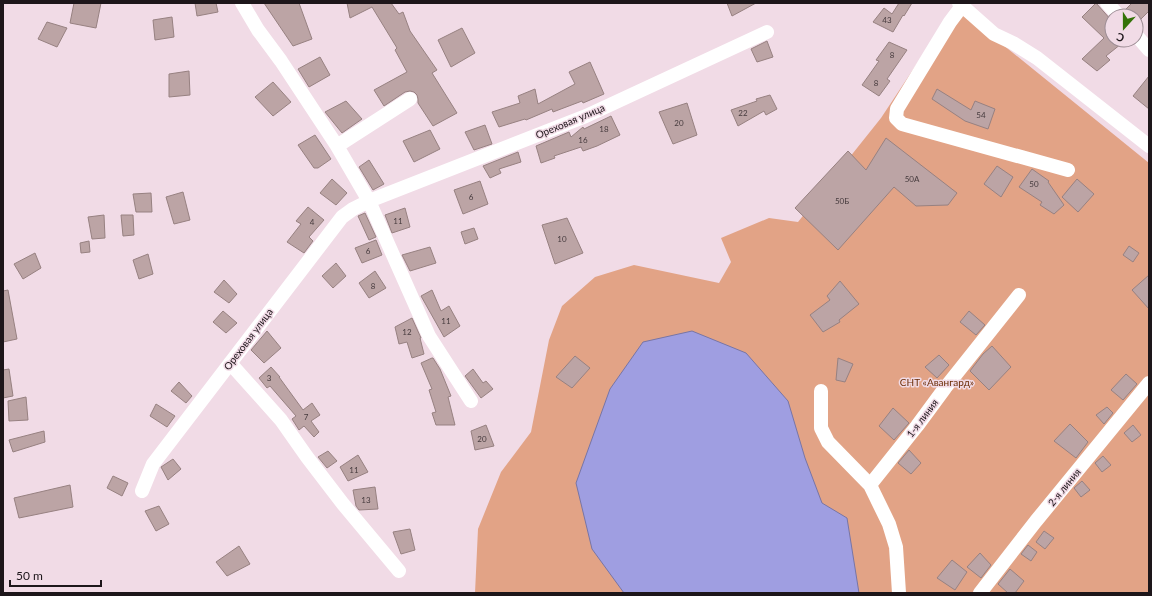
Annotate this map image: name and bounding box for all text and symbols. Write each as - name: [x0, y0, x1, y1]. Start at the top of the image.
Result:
- north arrow: [1104, 8, 1144, 48]
- house number: 43: [882, 15, 892, 25]
- text: С: [1114, 30, 1126, 45]
- house number: 8: [890, 50, 895, 60]
- house number: 8: [874, 78, 879, 88]
- street label: Ореховая улица: [534, 101, 606, 141]
- house number: 22: [738, 108, 748, 118]
- house number: 54: [976, 110, 986, 120]
- house number: 20: [674, 118, 684, 128]
- house number: 18: [599, 124, 609, 134]
- house number: 16: [578, 135, 588, 145]
- house number: 50А: [905, 174, 920, 184]
- house number: 50: [1029, 179, 1039, 189]
- house number: 6: [469, 192, 474, 202]
- house number: 50Б: [835, 196, 849, 206]
- house number: 11: [393, 216, 403, 226]
- house number: 4: [310, 217, 315, 227]
- house number: 10: [557, 234, 567, 244]
- house number: 6: [366, 246, 371, 256]
- house number: 8: [371, 281, 376, 291]
- street label: Ореховая улица: [221, 306, 275, 372]
- house number: 11: [441, 316, 451, 326]
- house number: 12: [402, 327, 412, 337]
- house number: 3: [267, 373, 272, 383]
- park label: СНТ «Авангард»: [900, 376, 974, 388]
- street label: 1-я линия: [904, 396, 940, 440]
- house number: 7: [304, 412, 309, 422]
- house number: 20: [477, 434, 487, 444]
- house number: 11: [349, 465, 359, 475]
- street label: 2-я линия: [1045, 466, 1083, 508]
- house number: 13: [361, 495, 371, 505]
- scale bar: [10, 562, 101, 588]
- text: 50 m: [16, 568, 43, 583]

